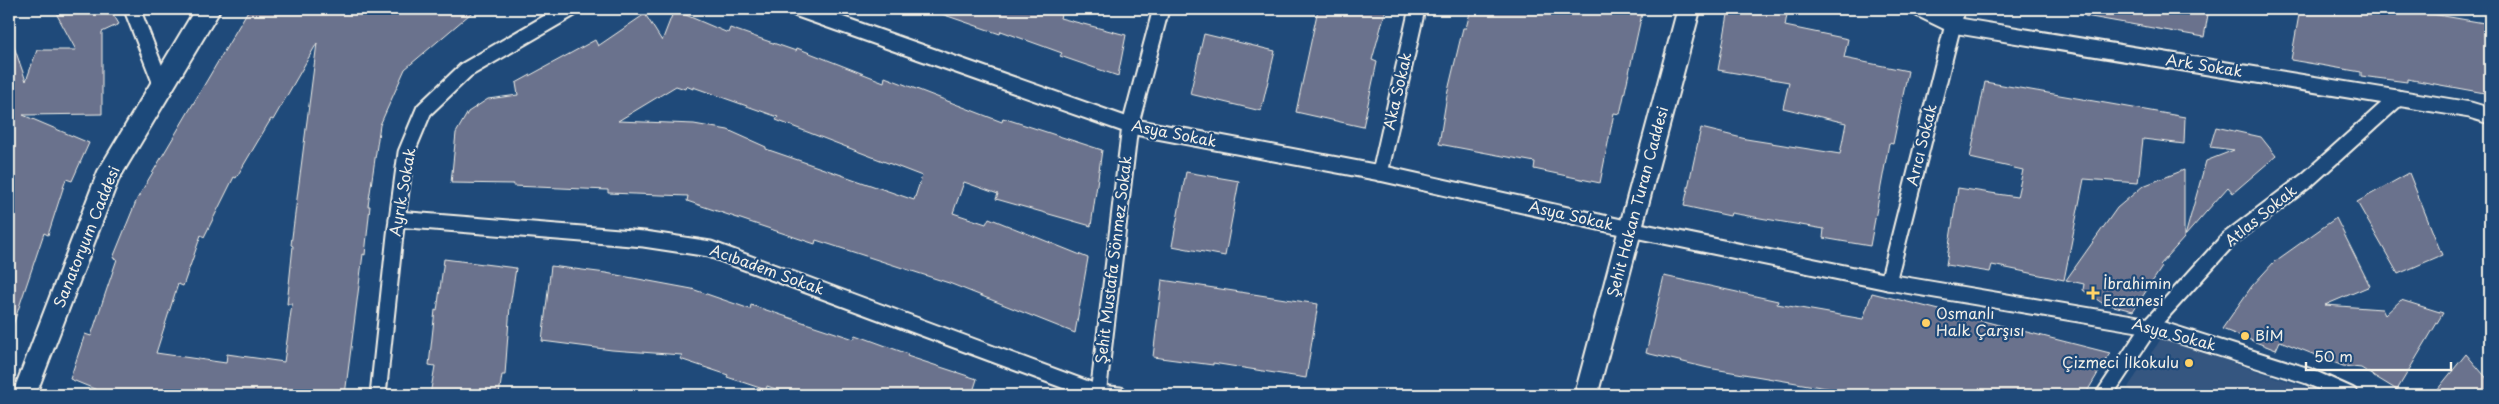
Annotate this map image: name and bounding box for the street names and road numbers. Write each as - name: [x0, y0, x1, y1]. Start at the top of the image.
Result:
- street label: Ark Sokak: [2164, 47, 2245, 82]
- street label: Aka Sokak: [1376, 49, 1417, 132]
- street label: Arıcı Sokak: [1899, 101, 1942, 188]
- street label: Şehit Hakan Turan Caddesi: [1600, 104, 1673, 300]
- street label: Asya Sokak: [1130, 113, 1219, 152]
- street label: Ayrık Sokak: [382, 145, 421, 238]
- street label: Şehit Mustafa Sönmez Sokak: [1088, 154, 1137, 365]
- street label: Sanatoryum Caddesi: [47, 162, 125, 311]
- street label: Atlas Sokak: [2219, 178, 2301, 251]
- street label: Asya Sokak: [1527, 194, 1616, 236]
- street label: Acıbadem Sokak: [707, 237, 828, 300]
- street label: Asya Sokak: [2130, 311, 2219, 356]

